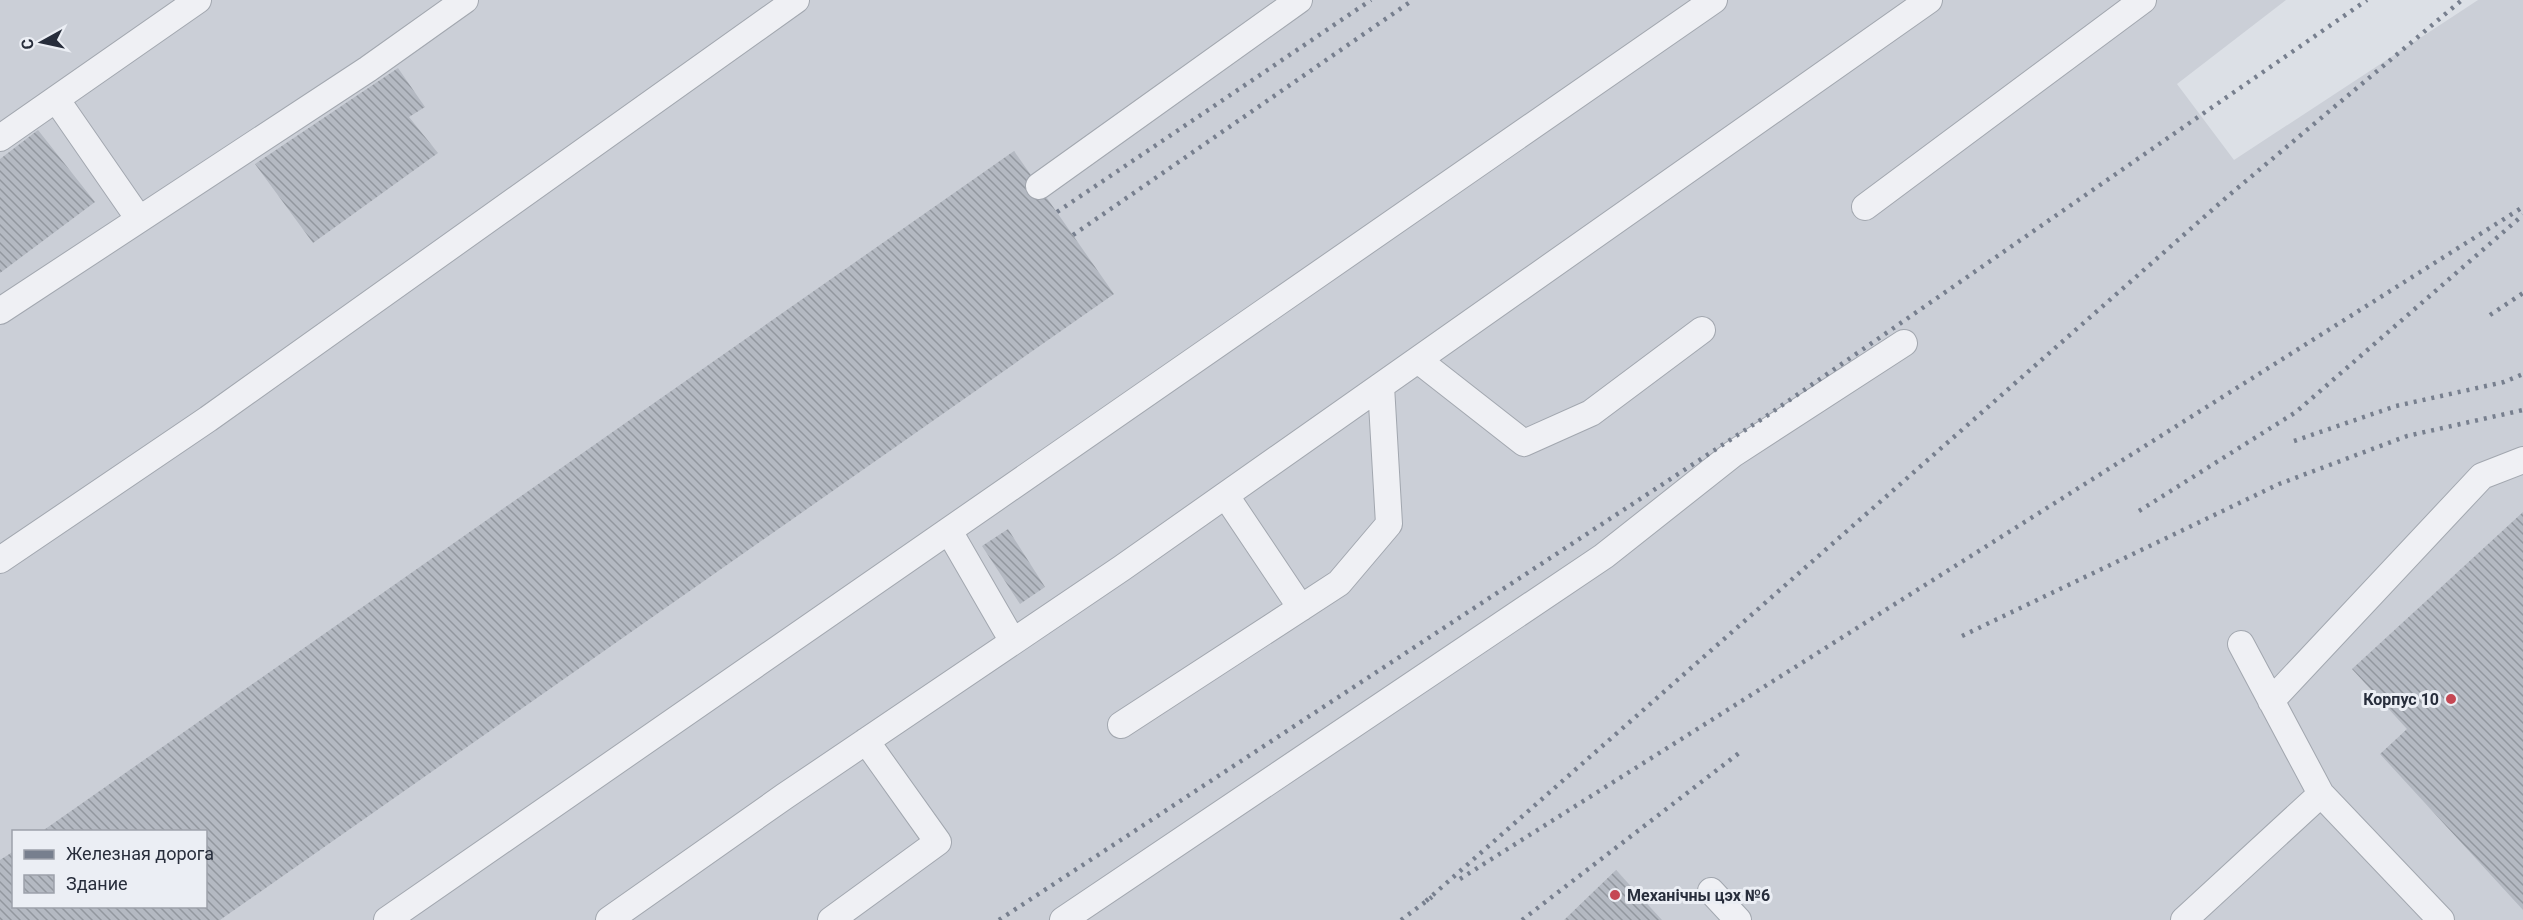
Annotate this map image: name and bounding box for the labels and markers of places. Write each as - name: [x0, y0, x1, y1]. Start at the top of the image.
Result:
- place label: Корпус 10: [2363, 690, 2439, 709]
- marker: Корпус 10: [2444, 692, 2458, 706]
- place label: Механічны цэх №6: [1627, 886, 1770, 905]
- marker: Механічны цэх №6: [1608, 888, 1622, 902]

